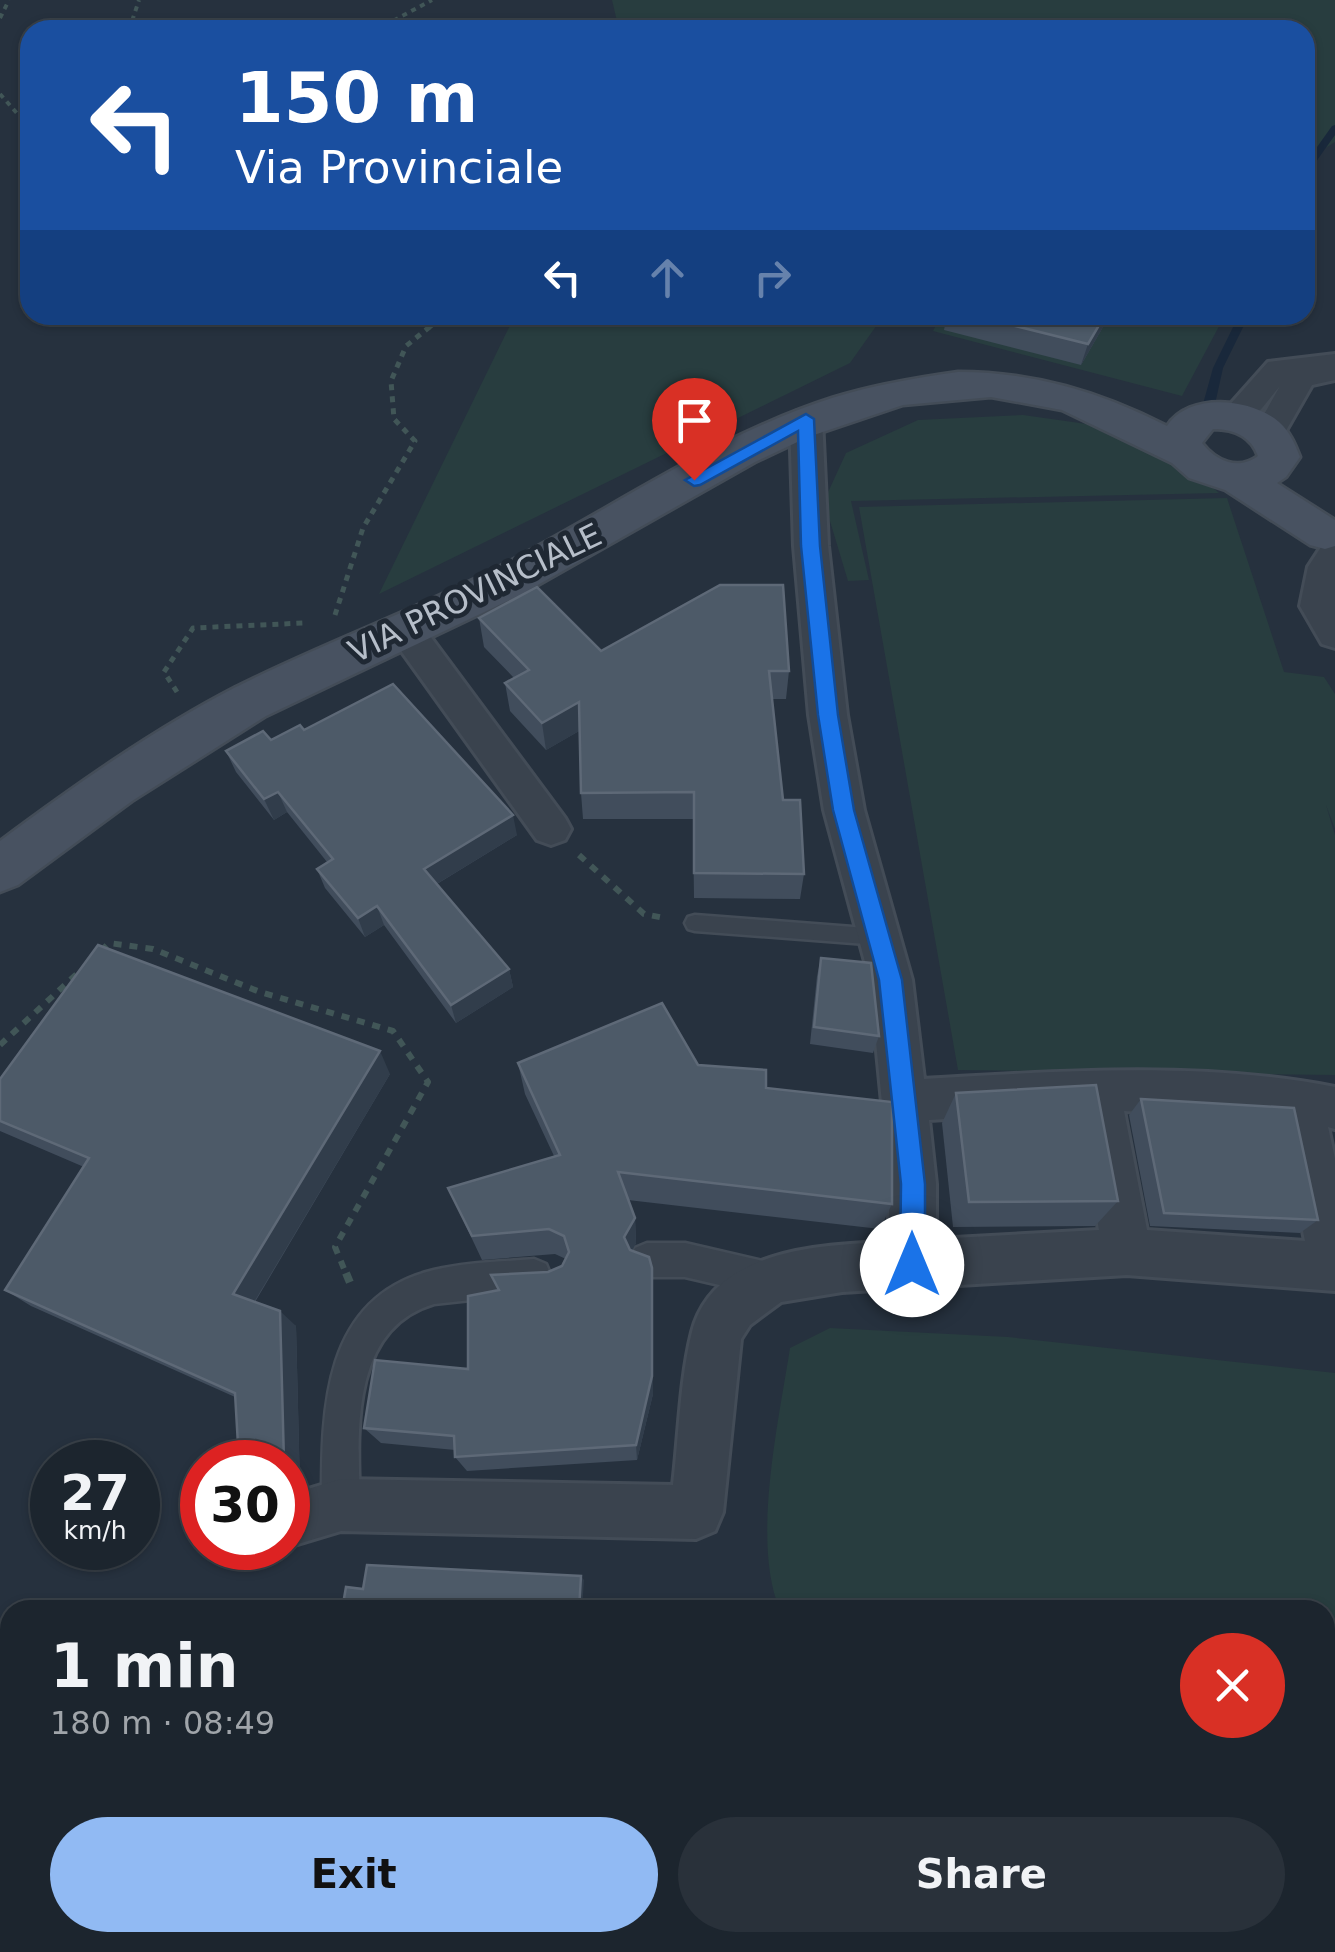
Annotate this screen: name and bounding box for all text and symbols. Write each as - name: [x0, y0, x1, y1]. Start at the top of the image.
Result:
- text: 150 m: [235, 57, 478, 139]
- icon: left: [70, 60, 200, 190]
- text: Via Provinciale: [235, 141, 563, 194]
- icon: left: [535, 250, 590, 305]
- icon: ahead: [640, 250, 695, 305]
- icon: right: [745, 250, 800, 305]
- pin: [652, 378, 737, 481]
- icon: arrive: [667, 393, 722, 448]
- street label: VIA PROVINCIALE: [342, 515, 608, 671]
- position arrow: [860, 1213, 964, 1317]
- speed limit sign: 30: [180, 1440, 310, 1570]
- text: 27: [60, 1464, 130, 1522]
- text: km/h: [63, 1516, 127, 1545]
- text: 1 min: [50, 1631, 238, 1701]
- button: close: [1180, 1633, 1285, 1738]
- text: 180 m · 08:49: [50, 1704, 275, 1742]
- button: Exit: [50, 1817, 658, 1932]
- button: Share: [678, 1817, 1285, 1932]

